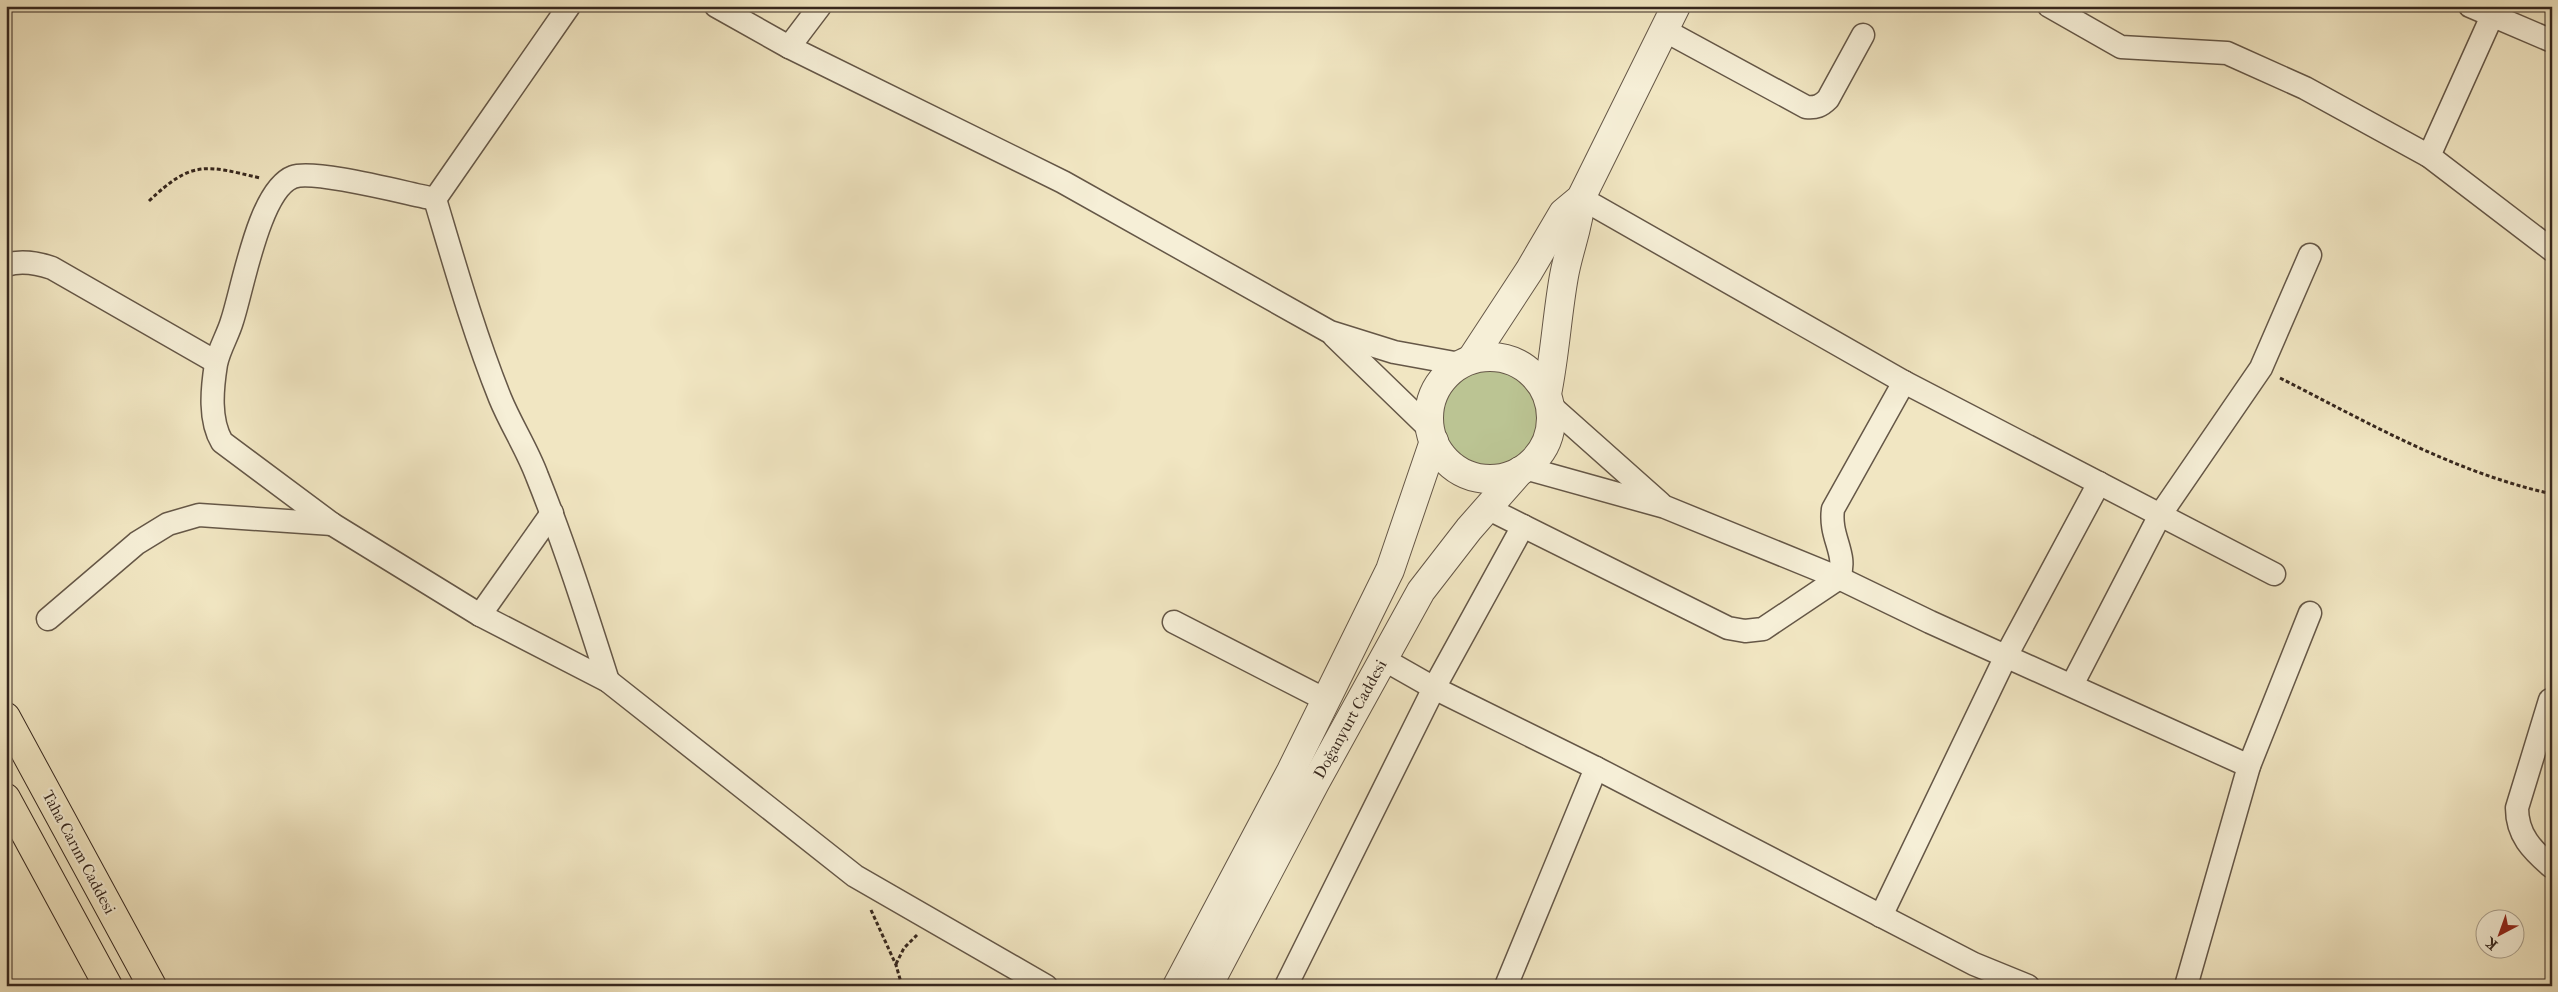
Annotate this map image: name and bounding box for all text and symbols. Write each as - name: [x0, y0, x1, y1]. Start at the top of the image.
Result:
- street label: Doğanyurt Caddesi: [1309, 656, 1391, 782]
- street label: Taha Carım Caddesi: [38, 787, 120, 917]
- north arrow: [2476, 910, 2526, 960]
- text: K: [2482, 933, 2501, 953]

